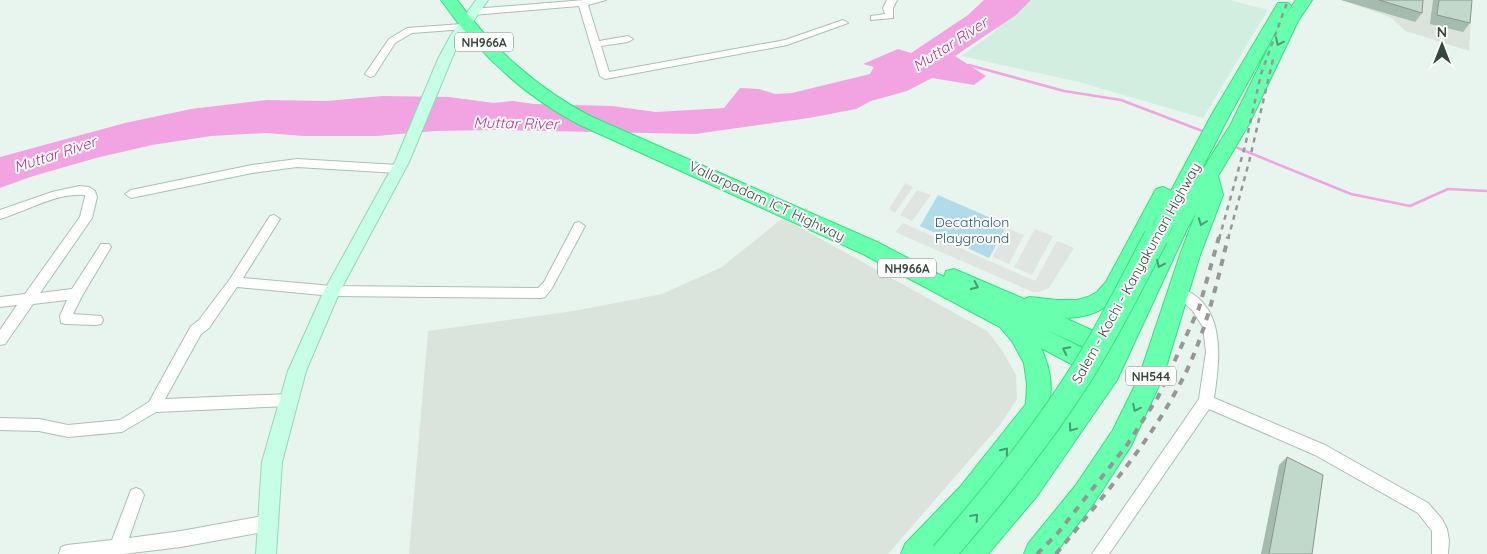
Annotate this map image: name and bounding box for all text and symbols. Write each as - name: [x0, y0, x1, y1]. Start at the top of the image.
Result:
- water label: Muttar River: [909, 12, 993, 75]
- north arrow: [1417, 20, 1467, 70]
- text: N: [1437, 23, 1447, 41]
- road number: NH966A: [455, 32, 513, 52]
- one-way arrow: [1275, 37, 1286, 46]
- water label: Muttar River: [473, 113, 561, 133]
- water label: Muttar River: [11, 131, 101, 176]
- street label: Vallarpadam ICT Highway: [686, 157, 848, 245]
- street label: Salem - Kochi - Kanyakumari Highway: [1067, 159, 1205, 387]
- park label: Decathalon Playground: [935, 213, 1009, 247]
- one-way arrow: [1198, 217, 1209, 226]
- road number: NH966A: [878, 258, 936, 278]
- one-way arrow: [1156, 259, 1167, 268]
- one-way arrow: [970, 280, 979, 291]
- one-way arrow: [1062, 346, 1071, 356]
- road number: NH544: [1126, 366, 1176, 386]
- one-way arrow: [1132, 403, 1143, 412]
- one-way arrow: [1069, 422, 1078, 432]
- one-way arrow: [999, 448, 1008, 457]
- one-way arrow: [969, 514, 977, 523]

